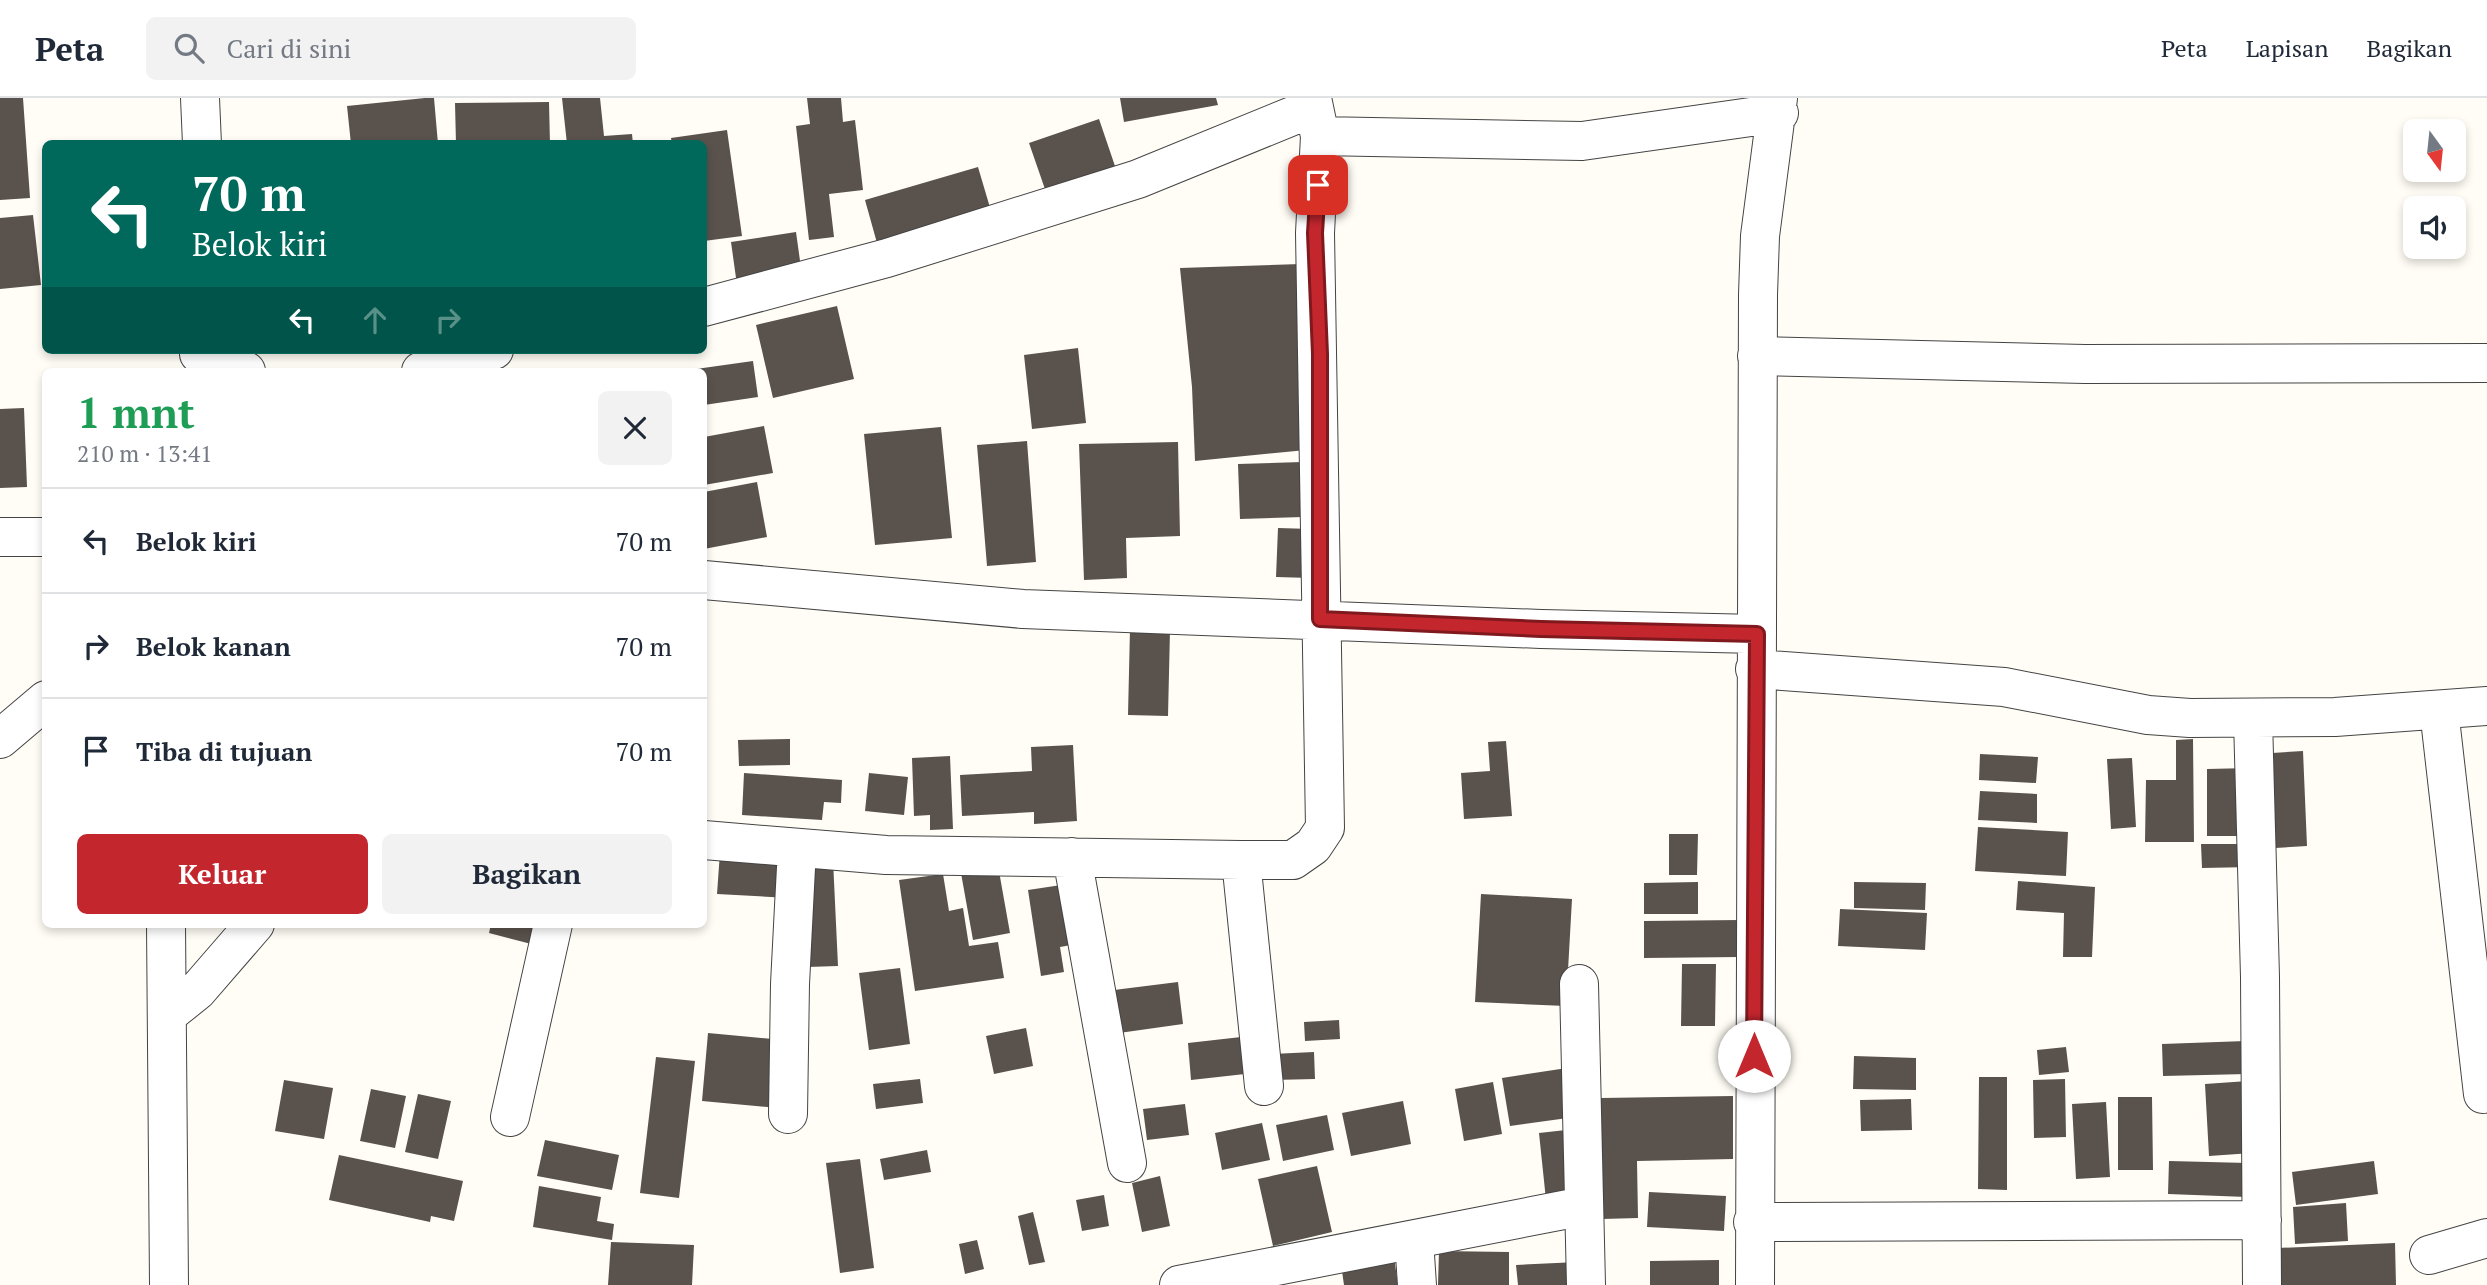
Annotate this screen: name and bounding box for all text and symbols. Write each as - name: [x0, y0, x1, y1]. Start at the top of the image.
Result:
- search box: [146, 17, 636, 80]
- text: Peta: [35, 27, 104, 70]
- icon: search: [170, 29, 208, 67]
- text: Cari di sini: [226, 31, 351, 65]
- text: Peta: [2161, 32, 2208, 64]
- text: Lapisan: [2246, 32, 2329, 64]
- text: Bagikan: [2367, 32, 2452, 64]
- north arrow: [2403, 119, 2466, 182]
- map controls: [2403, 119, 2466, 259]
- pin: [1288, 155, 1348, 215]
- text: 70 m: [192, 160, 306, 225]
- icon: arrive: [1299, 166, 1337, 204]
- icon: left: [77, 168, 168, 259]
- button: sound: [2403, 196, 2466, 259]
- text: Belok kiri: [192, 223, 327, 265]
- icon: left: [283, 301, 321, 339]
- icon: ahead: [356, 301, 394, 339]
- icon: right: [429, 301, 467, 339]
- text: 1 mnt: [77, 384, 195, 440]
- button: close: [598, 391, 672, 465]
- text: 210 m · 13:41: [77, 438, 212, 469]
- icon: left: [77, 522, 115, 560]
- text: Belok kiri: [136, 524, 257, 558]
- text: 70 m: [616, 524, 672, 558]
- icon: right: [77, 627, 115, 665]
- text: Belok kanan: [136, 629, 291, 663]
- text: 70 m: [616, 629, 672, 663]
- icon: arrive: [77, 732, 115, 770]
- text: Tiba di tujuan: [136, 734, 312, 768]
- text: 70 m: [616, 734, 672, 768]
- button: Keluar: [77, 834, 368, 914]
- button: Bagikan: [382, 834, 672, 914]
- position arrow: [1717, 1019, 1791, 1093]

